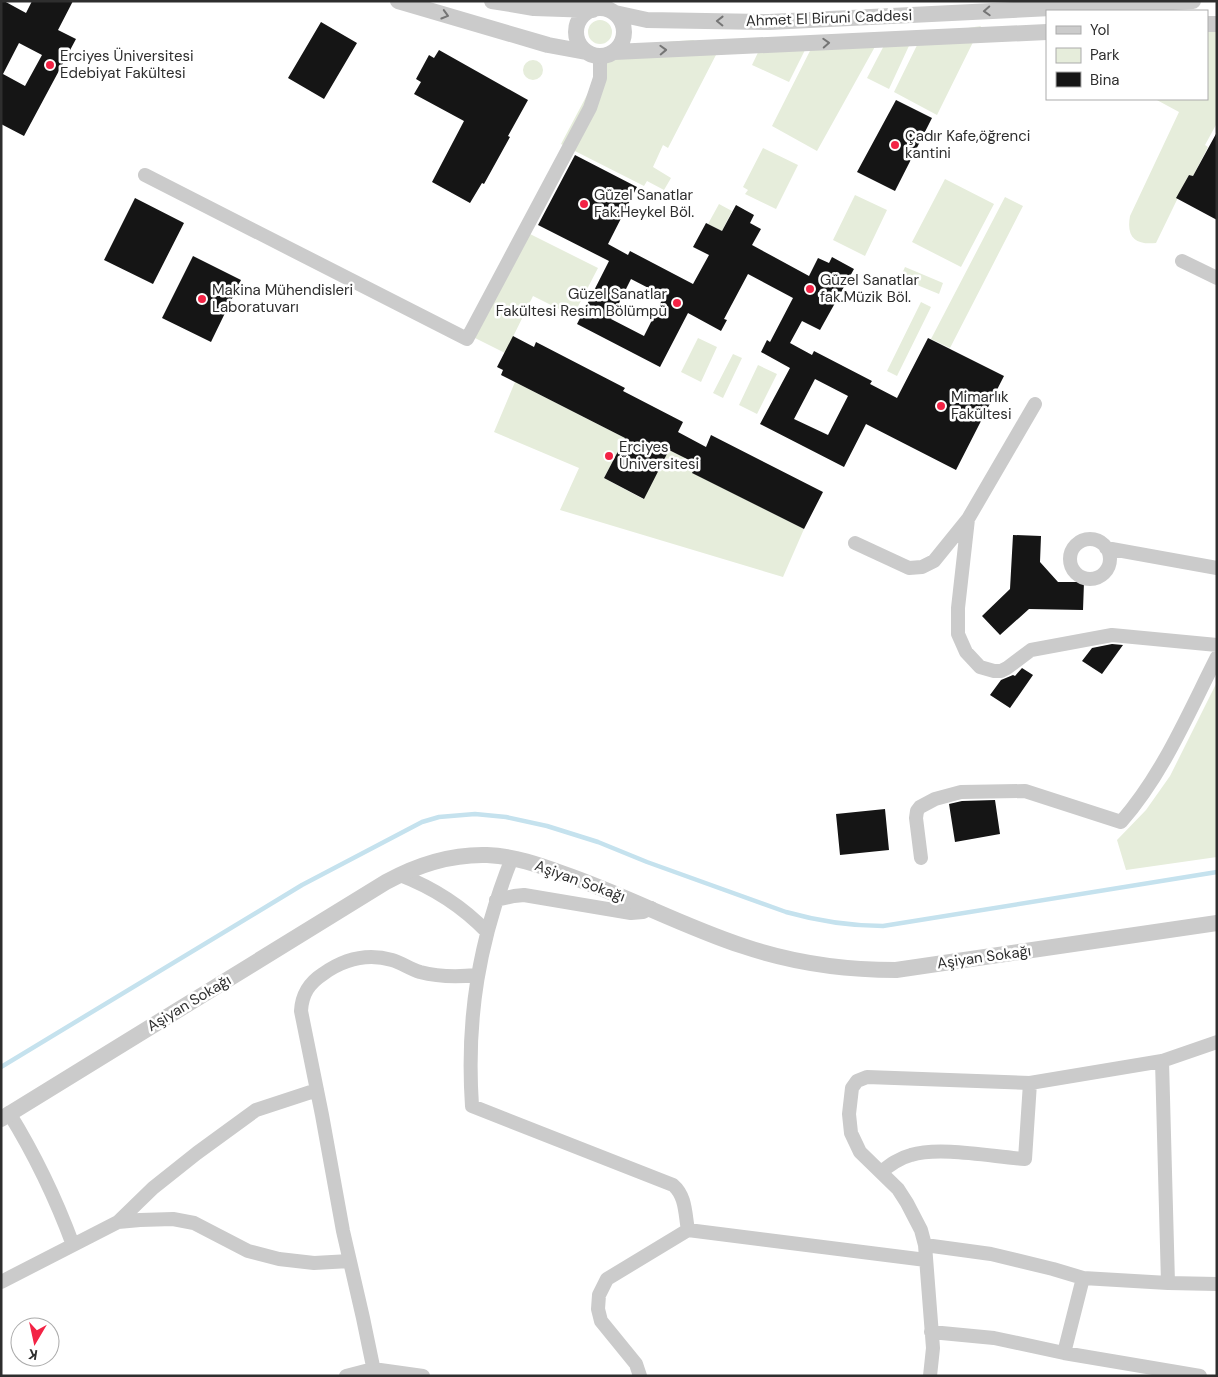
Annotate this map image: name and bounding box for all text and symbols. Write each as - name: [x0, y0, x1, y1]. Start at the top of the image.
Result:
- street label: Ahmet El Biruni Caddesi: [746, 5, 912, 31]
- one-way arrow: [983, 5, 991, 16]
- one-way arrow: [441, 10, 449, 20]
- legend: [1046, 10, 1208, 100]
- one-way arrow: [715, 16, 723, 27]
- text: Yol: [1090, 20, 1110, 40]
- one-way arrow: [822, 37, 830, 48]
- one-way arrow: [660, 45, 667, 55]
- text: Park: [1090, 45, 1120, 65]
- place label: Erciyes Üniversitesi Edebiyat Fakültesi: [60, 46, 194, 83]
- marker: Erciyes Üniversitesi Edebiyat Fakültesi: [44, 59, 56, 71]
- text: Bina: [1090, 70, 1119, 90]
- place label: Çadır Kafe,öğrenci kantini: [905, 126, 1030, 163]
- marker: Çadır Kafe,öğrenci kantini: [889, 139, 901, 151]
- place label: Güzel Sanatlar Fak.Heykel Böl.: [594, 185, 694, 222]
- marker: Güzel Sanatlar Fak.Heykel Böl.: [578, 198, 590, 210]
- place label: Güzel Sanatlar fak.Müzik Böl.: [820, 270, 919, 307]
- place label: Makina Mühendisleri Laboratuvarı: [212, 280, 353, 317]
- marker: Güzel Sanatlar fak.Müzik Böl.: [804, 283, 816, 295]
- place label: Güzel Sanatlar Fakültesi Resim Bölümpü: [496, 284, 667, 321]
- marker: Makina Mühendisleri Laboratuvarı: [196, 293, 208, 305]
- marker: Güzel Sanatlar Fakültesi Resim Bölümpü: [671, 297, 683, 309]
- place label: Mimarlık Fakültesi: [951, 387, 1012, 424]
- marker: Mimarlık Fakültesi: [935, 400, 947, 412]
- place label: Erciyes Üniversitesi: [619, 437, 699, 474]
- marker: Erciyes Üniversitesi: [603, 450, 615, 462]
- street label: Aşiyan Sokağı: [532, 855, 628, 907]
- street label: Aşiyan Sokağı: [936, 941, 1032, 973]
- street label: Aşiyan Sokağı: [143, 970, 235, 1036]
- north arrow: [10, 1317, 60, 1367]
- text: K: [27, 1345, 39, 1364]

